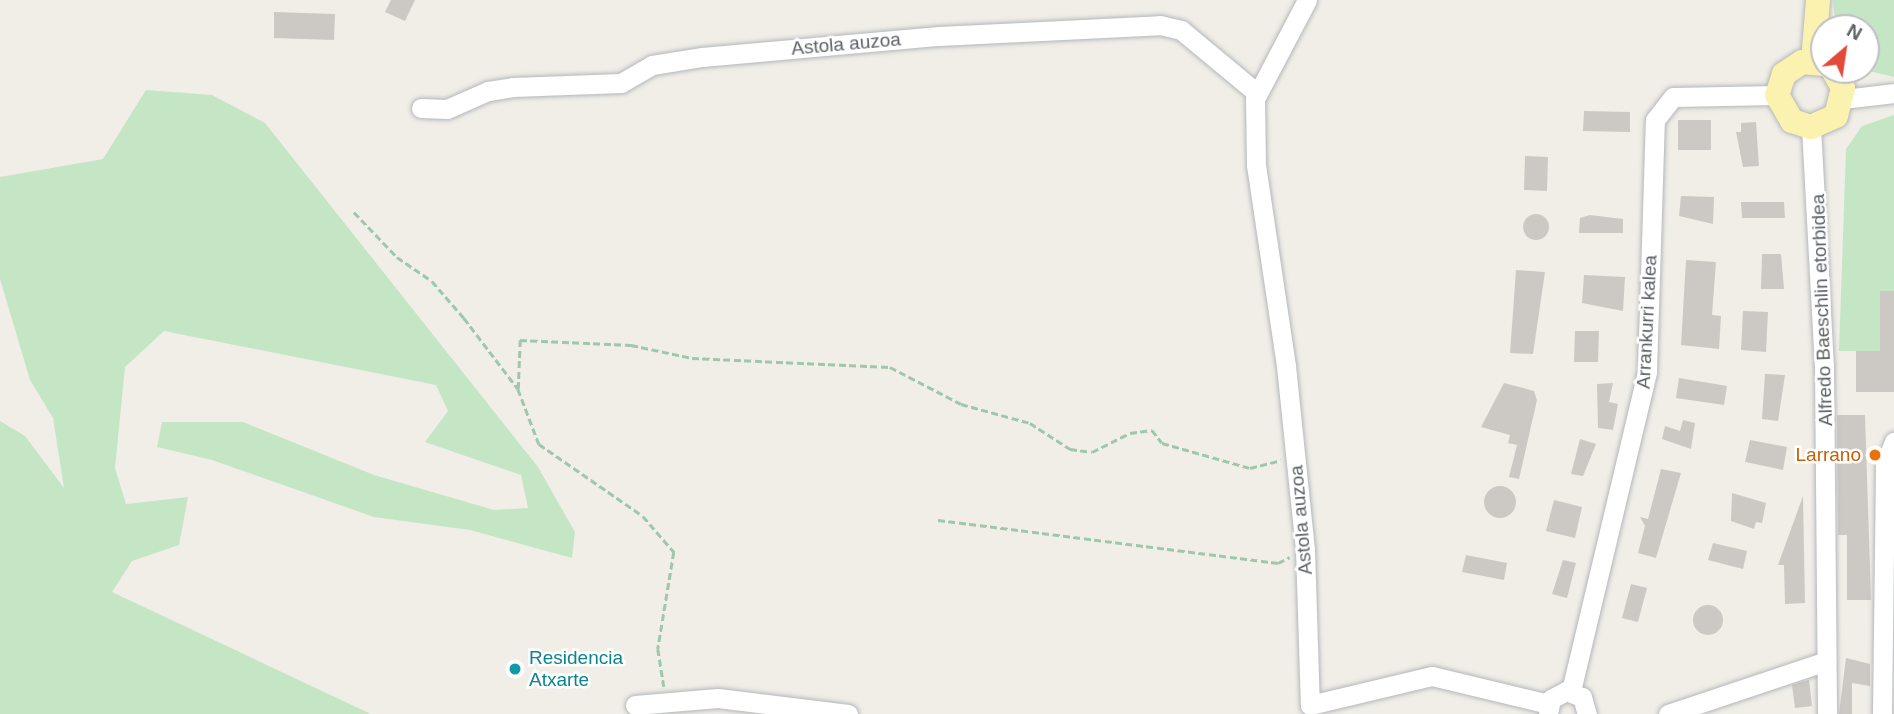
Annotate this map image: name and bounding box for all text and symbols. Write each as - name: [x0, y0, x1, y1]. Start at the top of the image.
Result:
- north arrow: [1810, 14, 1880, 84]
- text: N: [1843, 19, 1866, 44]
- street label: Astola auzoa: [790, 28, 902, 60]
- street label: Alfredo Baeschlin etorbidea: [1807, 193, 1837, 427]
- street label: Arrankurri kalea: [1632, 254, 1662, 390]
- place label: Larrano: [1796, 444, 1861, 466]
- marker: Larrano: [1867, 447, 1883, 463]
- street label: Astola auzoa: [1285, 464, 1317, 576]
- place label: Residencia Atxarte: [529, 647, 623, 691]
- marker: Residencia Atxarte: [507, 661, 523, 677]

